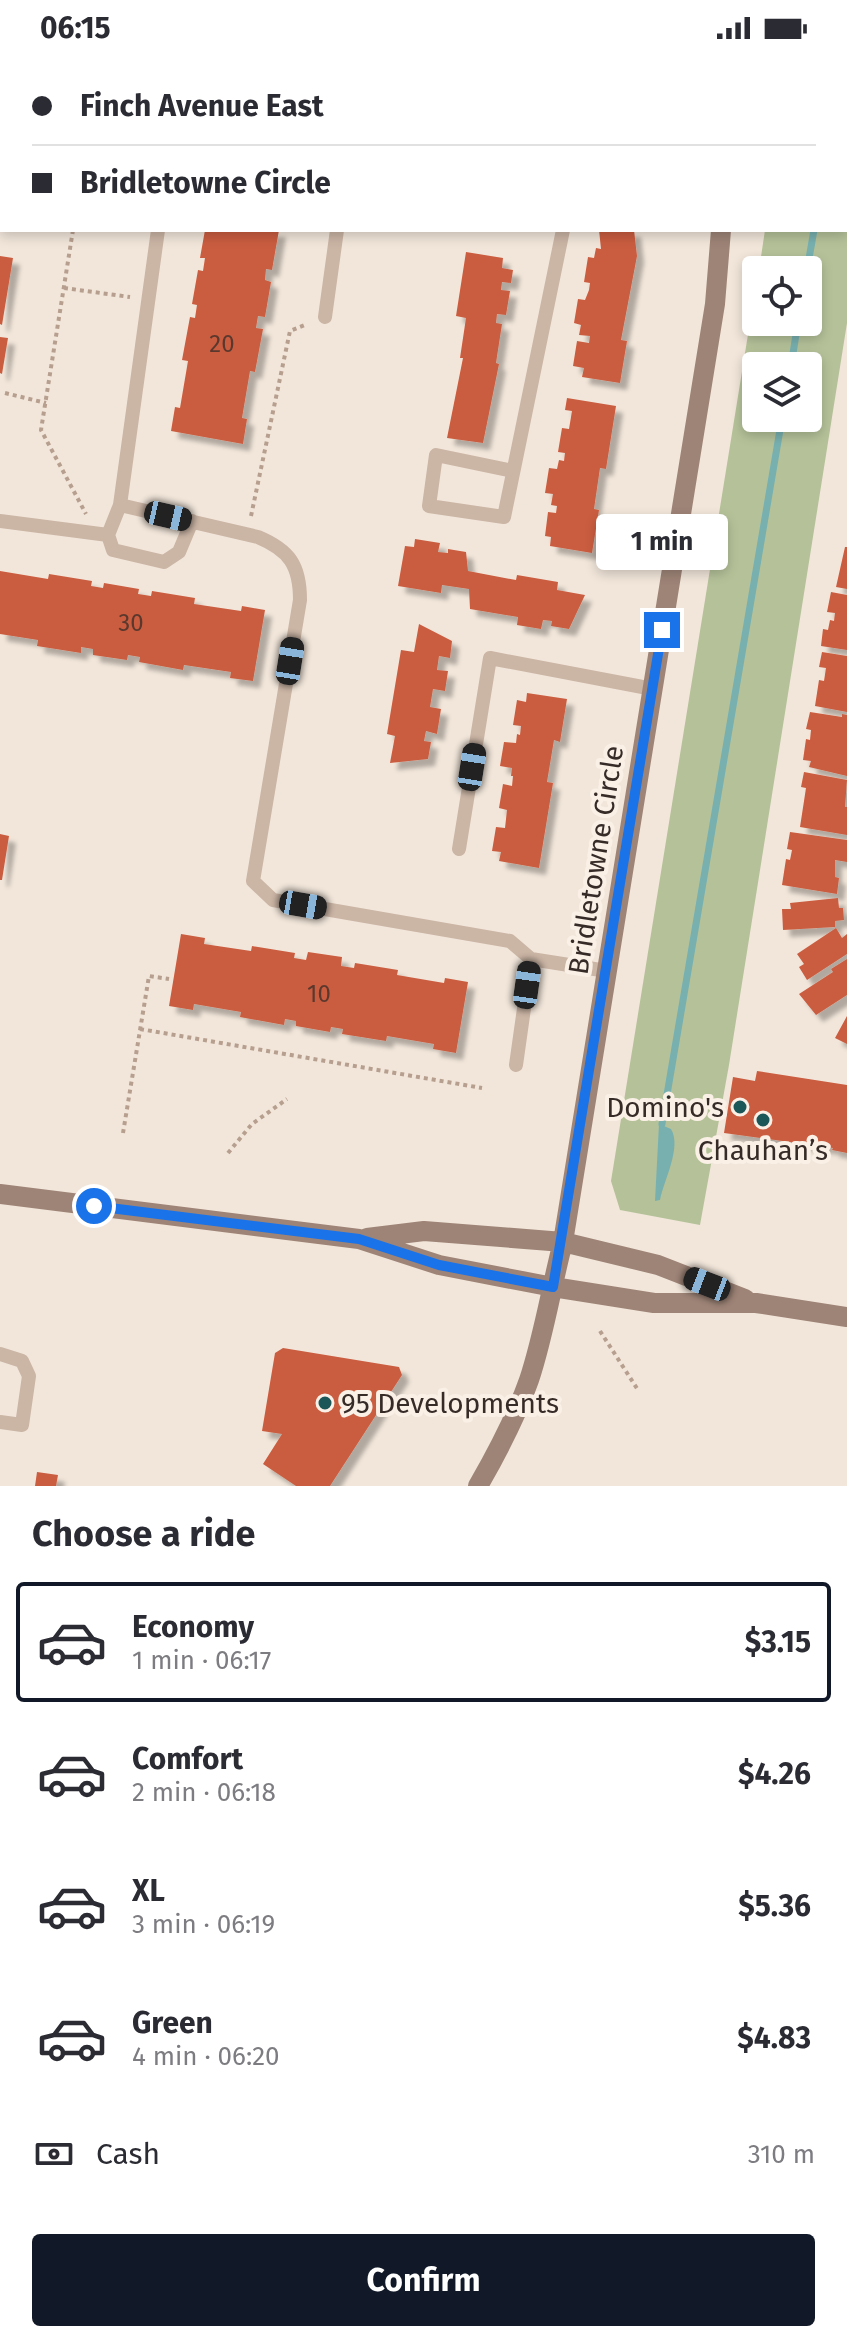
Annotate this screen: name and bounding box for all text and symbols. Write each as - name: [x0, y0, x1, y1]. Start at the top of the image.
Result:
- text: 06:15: [40, 10, 111, 46]
- text: Finch Avenue East: [80, 88, 324, 124]
- text: Bridletowne Circle: [80, 165, 331, 201]
- map controls: [742, 256, 822, 432]
- button: locate: [742, 256, 822, 336]
- house number: 20: [209, 330, 235, 358]
- button: layers: [742, 352, 822, 432]
- car: [142, 499, 194, 533]
- callout: 1 min: [596, 514, 728, 570]
- text: 1 min: [631, 526, 693, 557]
- house number: 30: [118, 609, 144, 637]
- route end: [644, 612, 680, 648]
- car: [274, 635, 306, 687]
- car: [456, 741, 488, 793]
- street label: Bridletowne Circle: [562, 743, 630, 977]
- car: [277, 889, 329, 921]
- car: [512, 960, 542, 1010]
- house number: 10: [307, 980, 331, 1008]
- place label: Domino's: [606, 1091, 724, 1124]
- marker: Domino's: [731, 1098, 749, 1116]
- marker: Chauhan’s: [754, 1111, 772, 1129]
- place label: Chauhan’s: [698, 1134, 828, 1167]
- route start: [76, 1188, 112, 1224]
- car: [680, 1264, 734, 1304]
- place label: 95 Developments: [341, 1387, 559, 1420]
- marker: 95 Developments: [316, 1394, 334, 1412]
- text: Choose a ride: [32, 1512, 255, 1556]
- icon: car: [36, 1606, 108, 1678]
- text: Economy: [132, 1609, 254, 1645]
- text: $3.15: [745, 1624, 811, 1660]
- text: 1 min · 06:17: [132, 1645, 271, 1676]
- icon: car: [36, 1738, 108, 1810]
- text: Comfort: [132, 1741, 243, 1777]
- text: $4.26: [738, 1756, 811, 1792]
- text: 2 min · 06:18: [132, 1777, 276, 1808]
- icon: car: [36, 1870, 108, 1942]
- text: XL: [132, 1873, 165, 1909]
- text: $5.36: [738, 1888, 811, 1924]
- text: 3 min · 06:19: [132, 1909, 275, 1940]
- icon: car: [36, 2002, 108, 2074]
- text: Green: [132, 2005, 213, 2041]
- text: $4.83: [737, 2020, 811, 2056]
- text: 4 min · 06:20: [132, 2041, 280, 2072]
- icon: cash: [32, 2132, 76, 2176]
- text: Cash: [96, 2136, 160, 2172]
- text: 310 m: [748, 2139, 815, 2170]
- button: Confirm: [32, 2234, 815, 2326]

